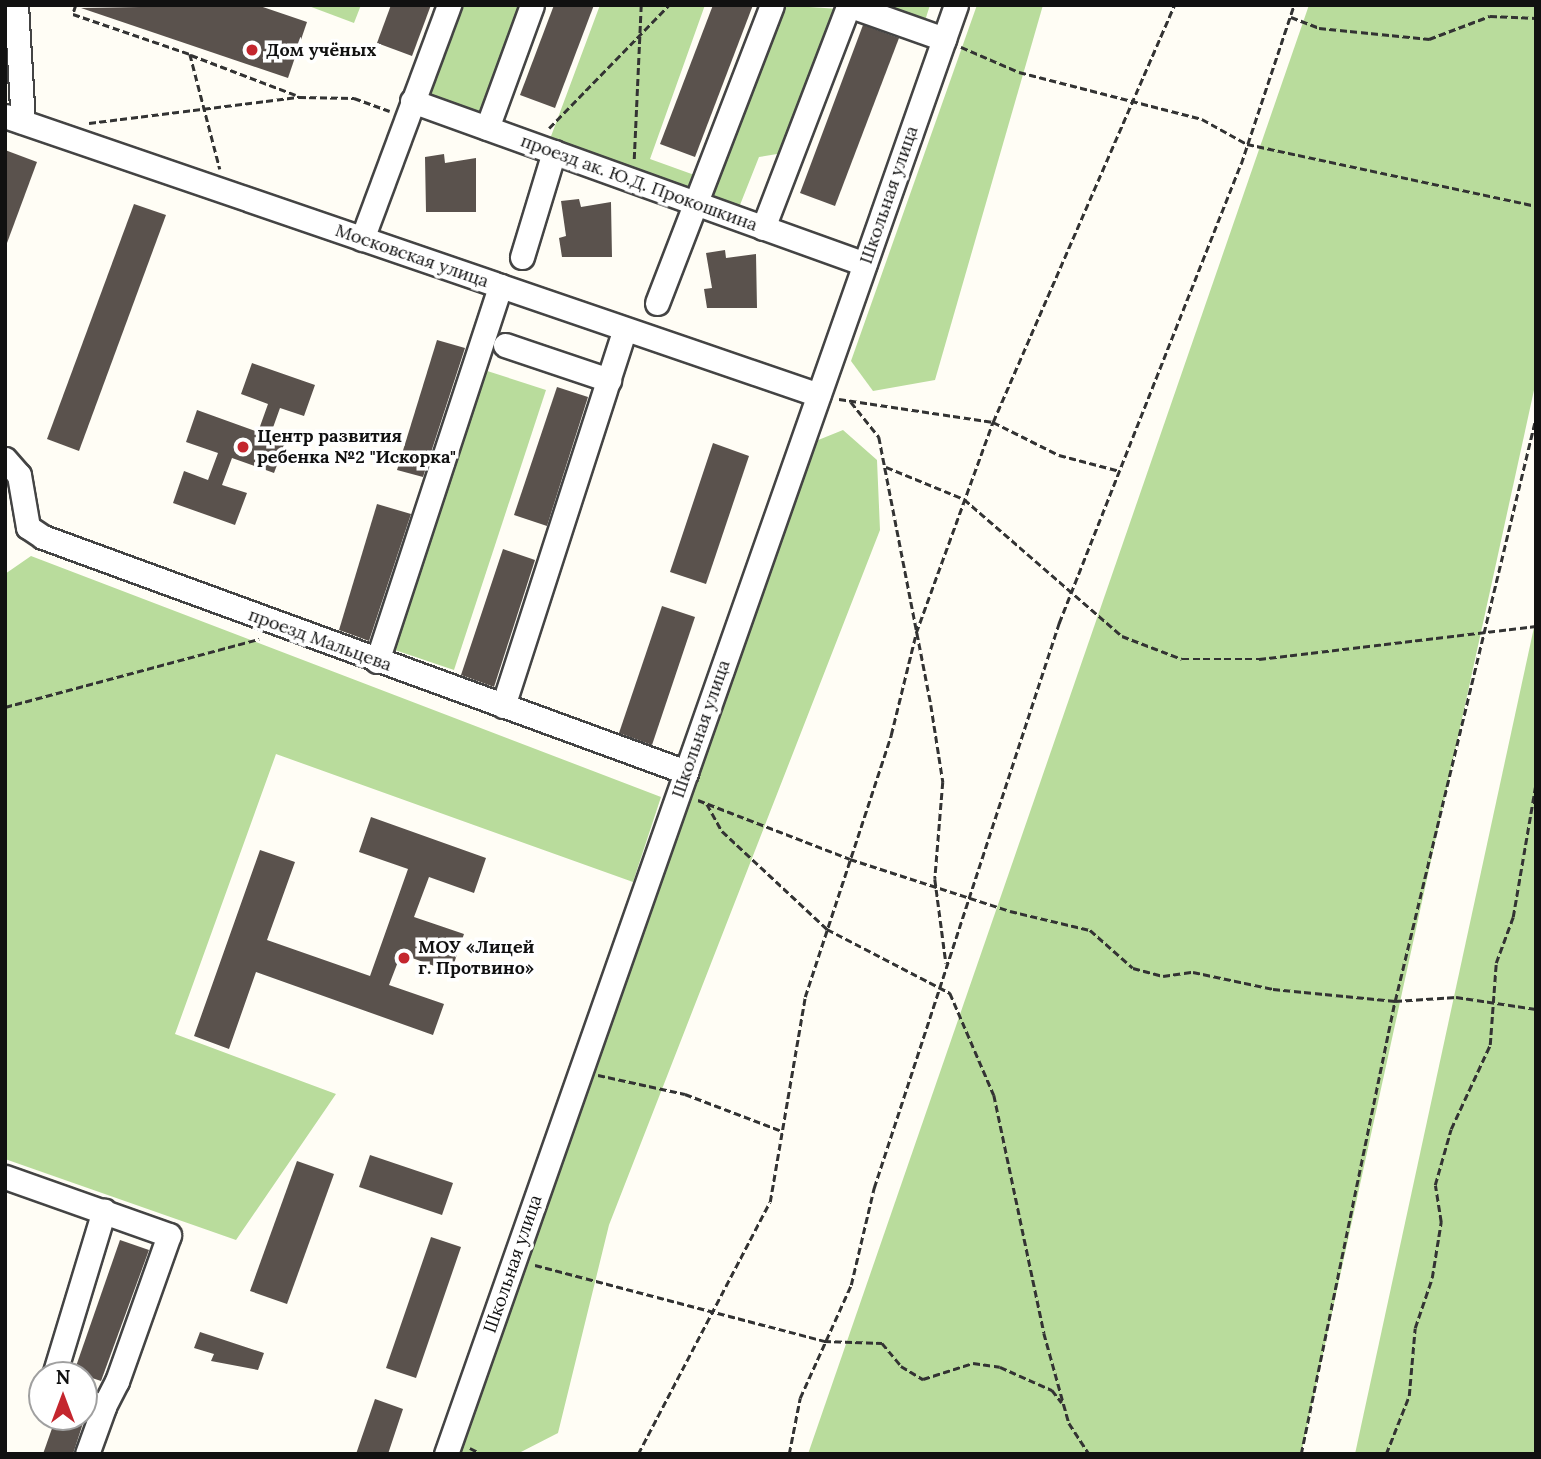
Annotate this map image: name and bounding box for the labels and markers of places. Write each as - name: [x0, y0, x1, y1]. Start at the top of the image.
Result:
- place label: Дом учёных: [266, 39, 376, 61]
- marker: Дом учёных: [244, 42, 260, 58]
- place label: Центр развития ребенка №2 "Искорка": [257, 426, 456, 468]
- marker: Центр развития ребенка №2 "Искорка": [235, 439, 251, 455]
- place label: МОУ «Лицей г. Протвино»: [418, 937, 534, 979]
- marker: МОУ «Лицей г. Протвино»: [396, 950, 412, 966]

